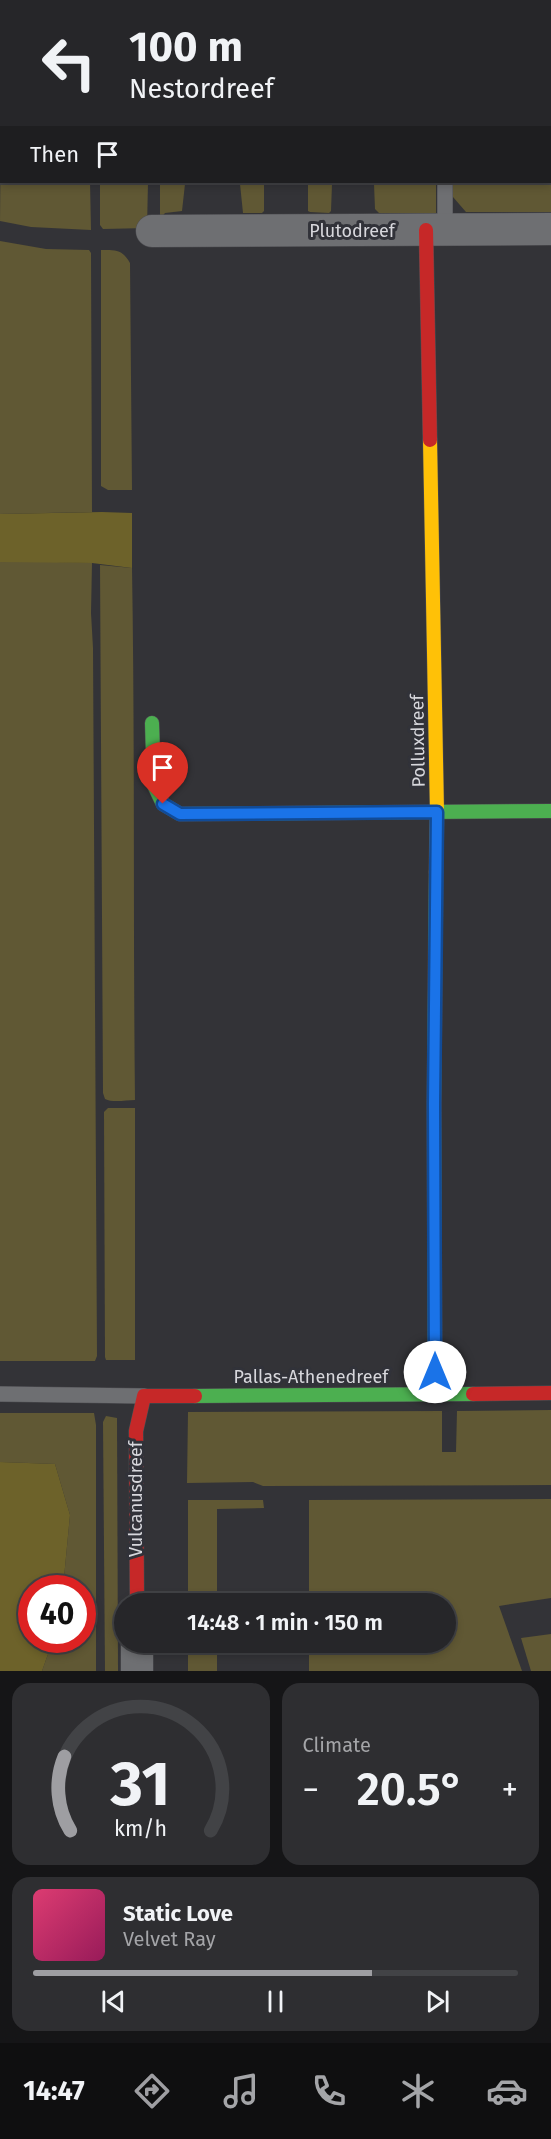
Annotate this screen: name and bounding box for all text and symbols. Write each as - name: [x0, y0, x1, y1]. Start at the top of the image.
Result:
- text: 100 m: [129, 22, 243, 72]
- icon: left: [30, 24, 108, 102]
- text: Nestordreef: [129, 73, 274, 105]
- icon: arrive: [91, 138, 124, 171]
- text: Then: [30, 141, 79, 168]
- street label: Plutodreef: [309, 220, 397, 242]
- street label: Polluxdreef: [406, 692, 430, 788]
- pin: [137, 742, 188, 804]
- icon: arrive: [146, 751, 179, 784]
- position arrow: [403, 1340, 467, 1404]
- street label: Pallas-Athenedreef: [234, 1366, 390, 1388]
- street label: Vulcanusdreef: [125, 1439, 147, 1557]
- speed limit sign: 40: [18, 1575, 96, 1653]
- text: 14:48 · 1 min · 150 m: [187, 1609, 383, 1636]
- text: Climate: [303, 1733, 371, 1757]
- text: 31: [110, 1747, 171, 1822]
- text: 20.5°: [357, 1763, 464, 1817]
- text: −: [303, 1770, 319, 1810]
- text: +: [502, 1770, 518, 1810]
- text: km/h: [114, 1816, 167, 1842]
- text: Static Love: [123, 1900, 233, 1927]
- text: Velvet Ray: [123, 1927, 216, 1951]
- icon: previous: [97, 1985, 130, 2018]
- icon: pause: [259, 1985, 292, 2018]
- icon: next: [421, 1985, 454, 2018]
- icon: directions: [131, 2070, 173, 2112]
- icon: music: [220, 2070, 262, 2112]
- icon: phone: [308, 2070, 350, 2112]
- icon: climate: [397, 2070, 439, 2112]
- icon: car: [486, 2070, 528, 2112]
- text: 14:47: [23, 2075, 85, 2107]

